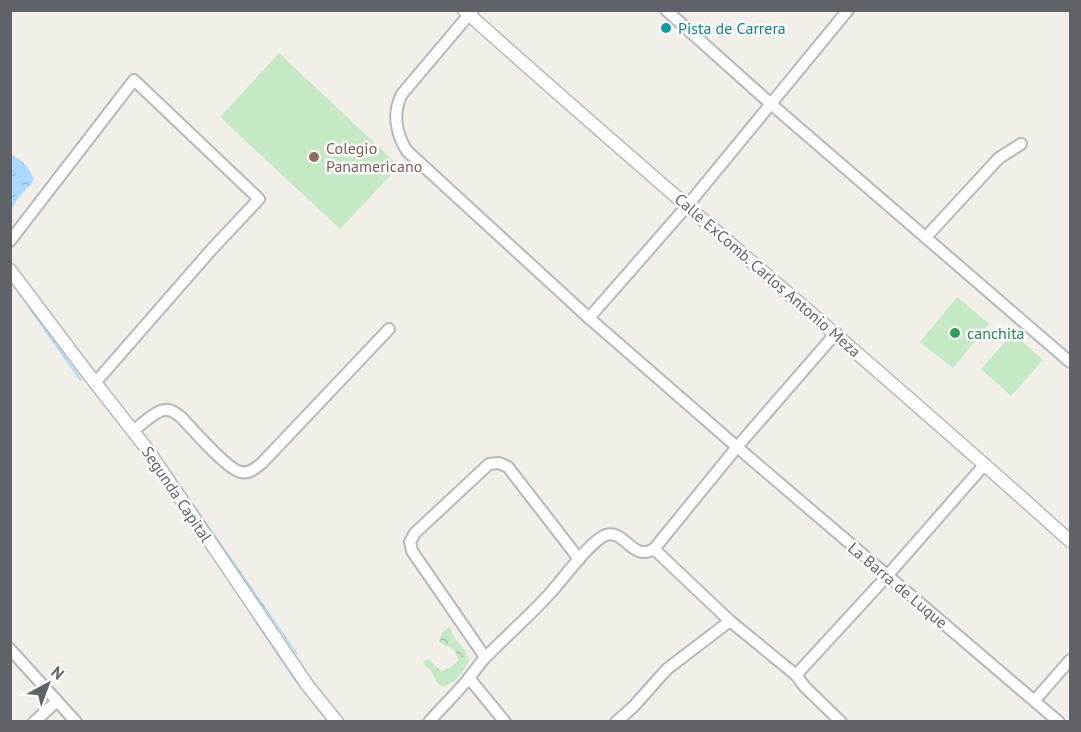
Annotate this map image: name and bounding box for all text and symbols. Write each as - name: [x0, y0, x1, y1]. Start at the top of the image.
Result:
- place label: Pista de Carrera: [678, 18, 786, 38]
- marker: Pista de Carrera: [659, 21, 673, 35]
- place label: Colegio Panamericano: [326, 138, 422, 176]
- marker: Colegio Panamericano: [307, 150, 321, 164]
- street label: Calle ExComb. Carlos Antonio Meza: [671, 189, 865, 361]
- place label: canchita: [967, 323, 1025, 343]
- marker: canchita: [948, 326, 962, 340]
- street label: Segunda Capital: [138, 442, 217, 546]
- street label: La Barra de Luque: [844, 538, 952, 632]
- north arrow: [18, 654, 78, 714]
- text: N: [47, 662, 68, 684]

